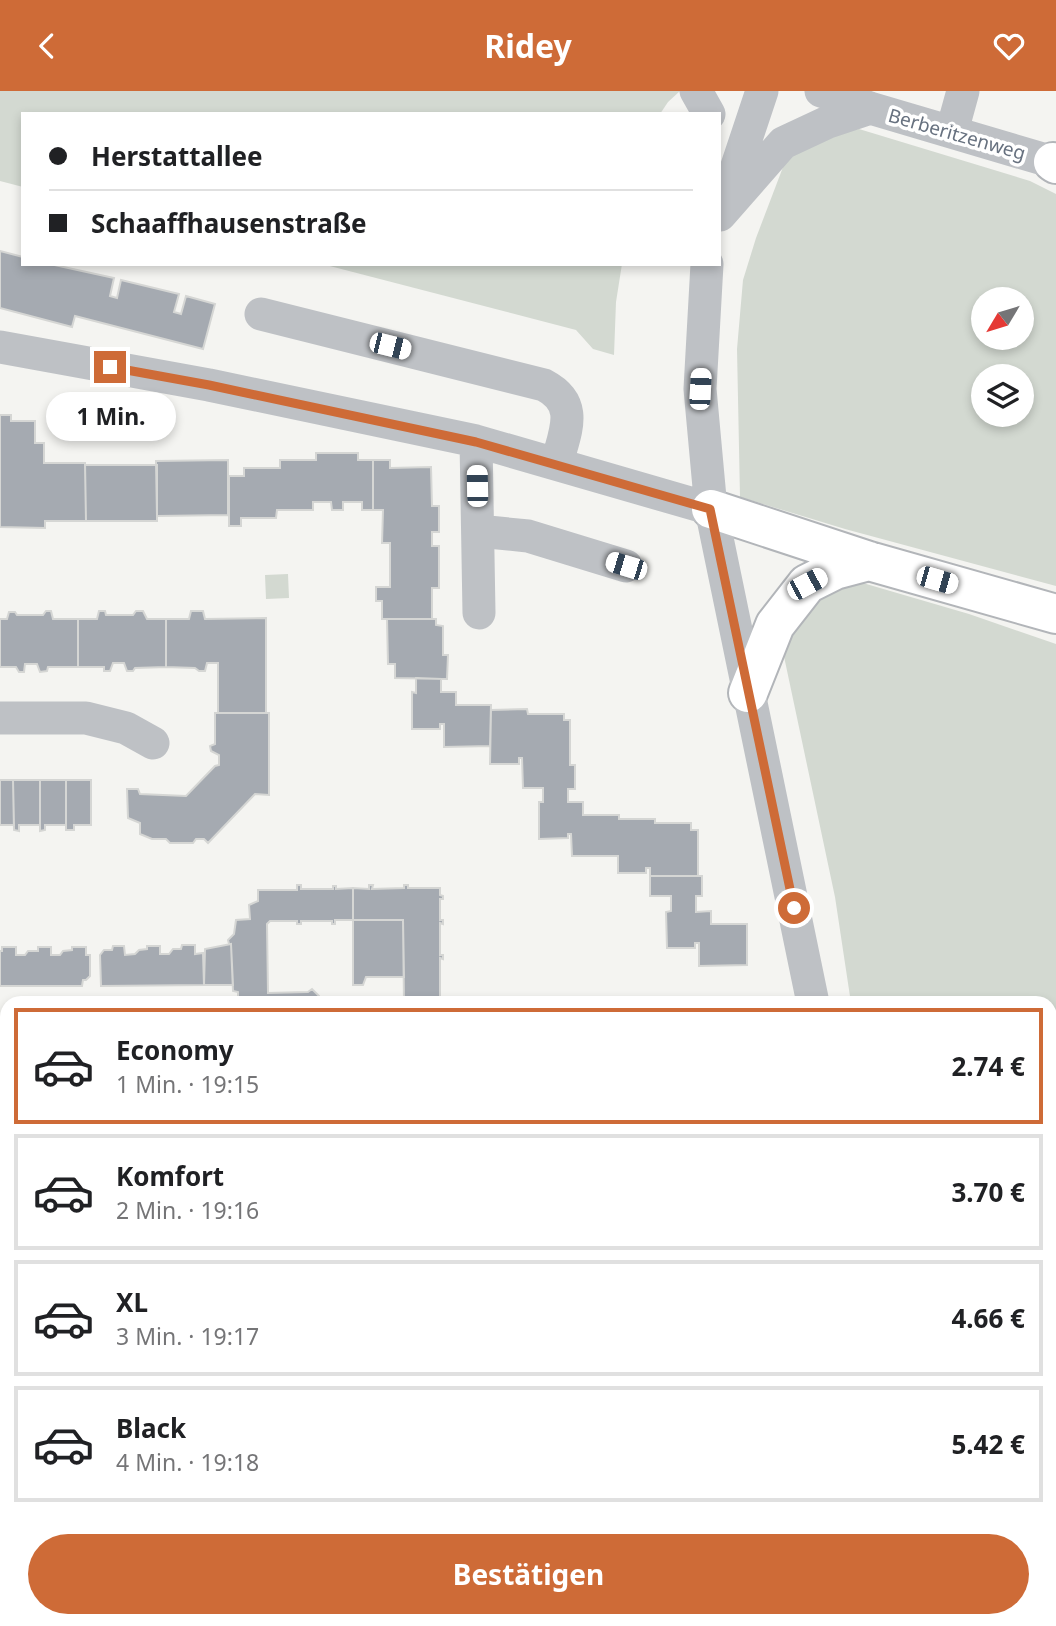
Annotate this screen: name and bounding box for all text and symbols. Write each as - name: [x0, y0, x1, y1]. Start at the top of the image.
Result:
- text: Ridey: [484, 24, 572, 67]
- icon: back: [28, 27, 66, 65]
- icon: heart: [990, 27, 1028, 65]
- street label: Berberitzenweg: [885, 102, 1029, 166]
- text: Herstattallee: [91, 138, 263, 174]
- text: Schaaffhausenstraße: [91, 205, 367, 241]
- north arrow: [971, 287, 1034, 350]
- map controls: [971, 287, 1034, 427]
- car: [368, 331, 413, 361]
- route end: [94, 351, 126, 383]
- button: layers: [971, 364, 1034, 427]
- car: [689, 367, 712, 411]
- callout: 1 Min.: [45, 391, 175, 441]
- text: 1 Min.: [76, 400, 146, 432]
- car: [467, 465, 488, 507]
- car: [603, 550, 650, 582]
- car: [914, 564, 961, 596]
- car: [784, 565, 831, 603]
- route start: [778, 892, 810, 924]
- text: Economy: [116, 1032, 234, 1068]
- icon: car: [32, 1035, 95, 1098]
- text: 2.74 €: [951, 1048, 1025, 1084]
- text: 1 Min. · 19:15: [116, 1068, 259, 1100]
- text: Komfort: [116, 1158, 224, 1194]
- icon: car: [32, 1161, 95, 1224]
- text: 3.70 €: [951, 1174, 1025, 1210]
- text: 2 Min. · 19:16: [116, 1194, 259, 1226]
- text: XL: [116, 1284, 148, 1320]
- icon: car: [32, 1287, 95, 1350]
- text: 4.66 €: [951, 1300, 1025, 1336]
- text: 3 Min. · 19:17: [116, 1320, 259, 1352]
- text: Black: [116, 1410, 186, 1446]
- icon: car: [32, 1413, 95, 1476]
- text: 5.42 €: [951, 1426, 1025, 1462]
- text: 4 Min. · 19:18: [116, 1446, 259, 1478]
- button: Bestätigen: [28, 1534, 1029, 1614]

